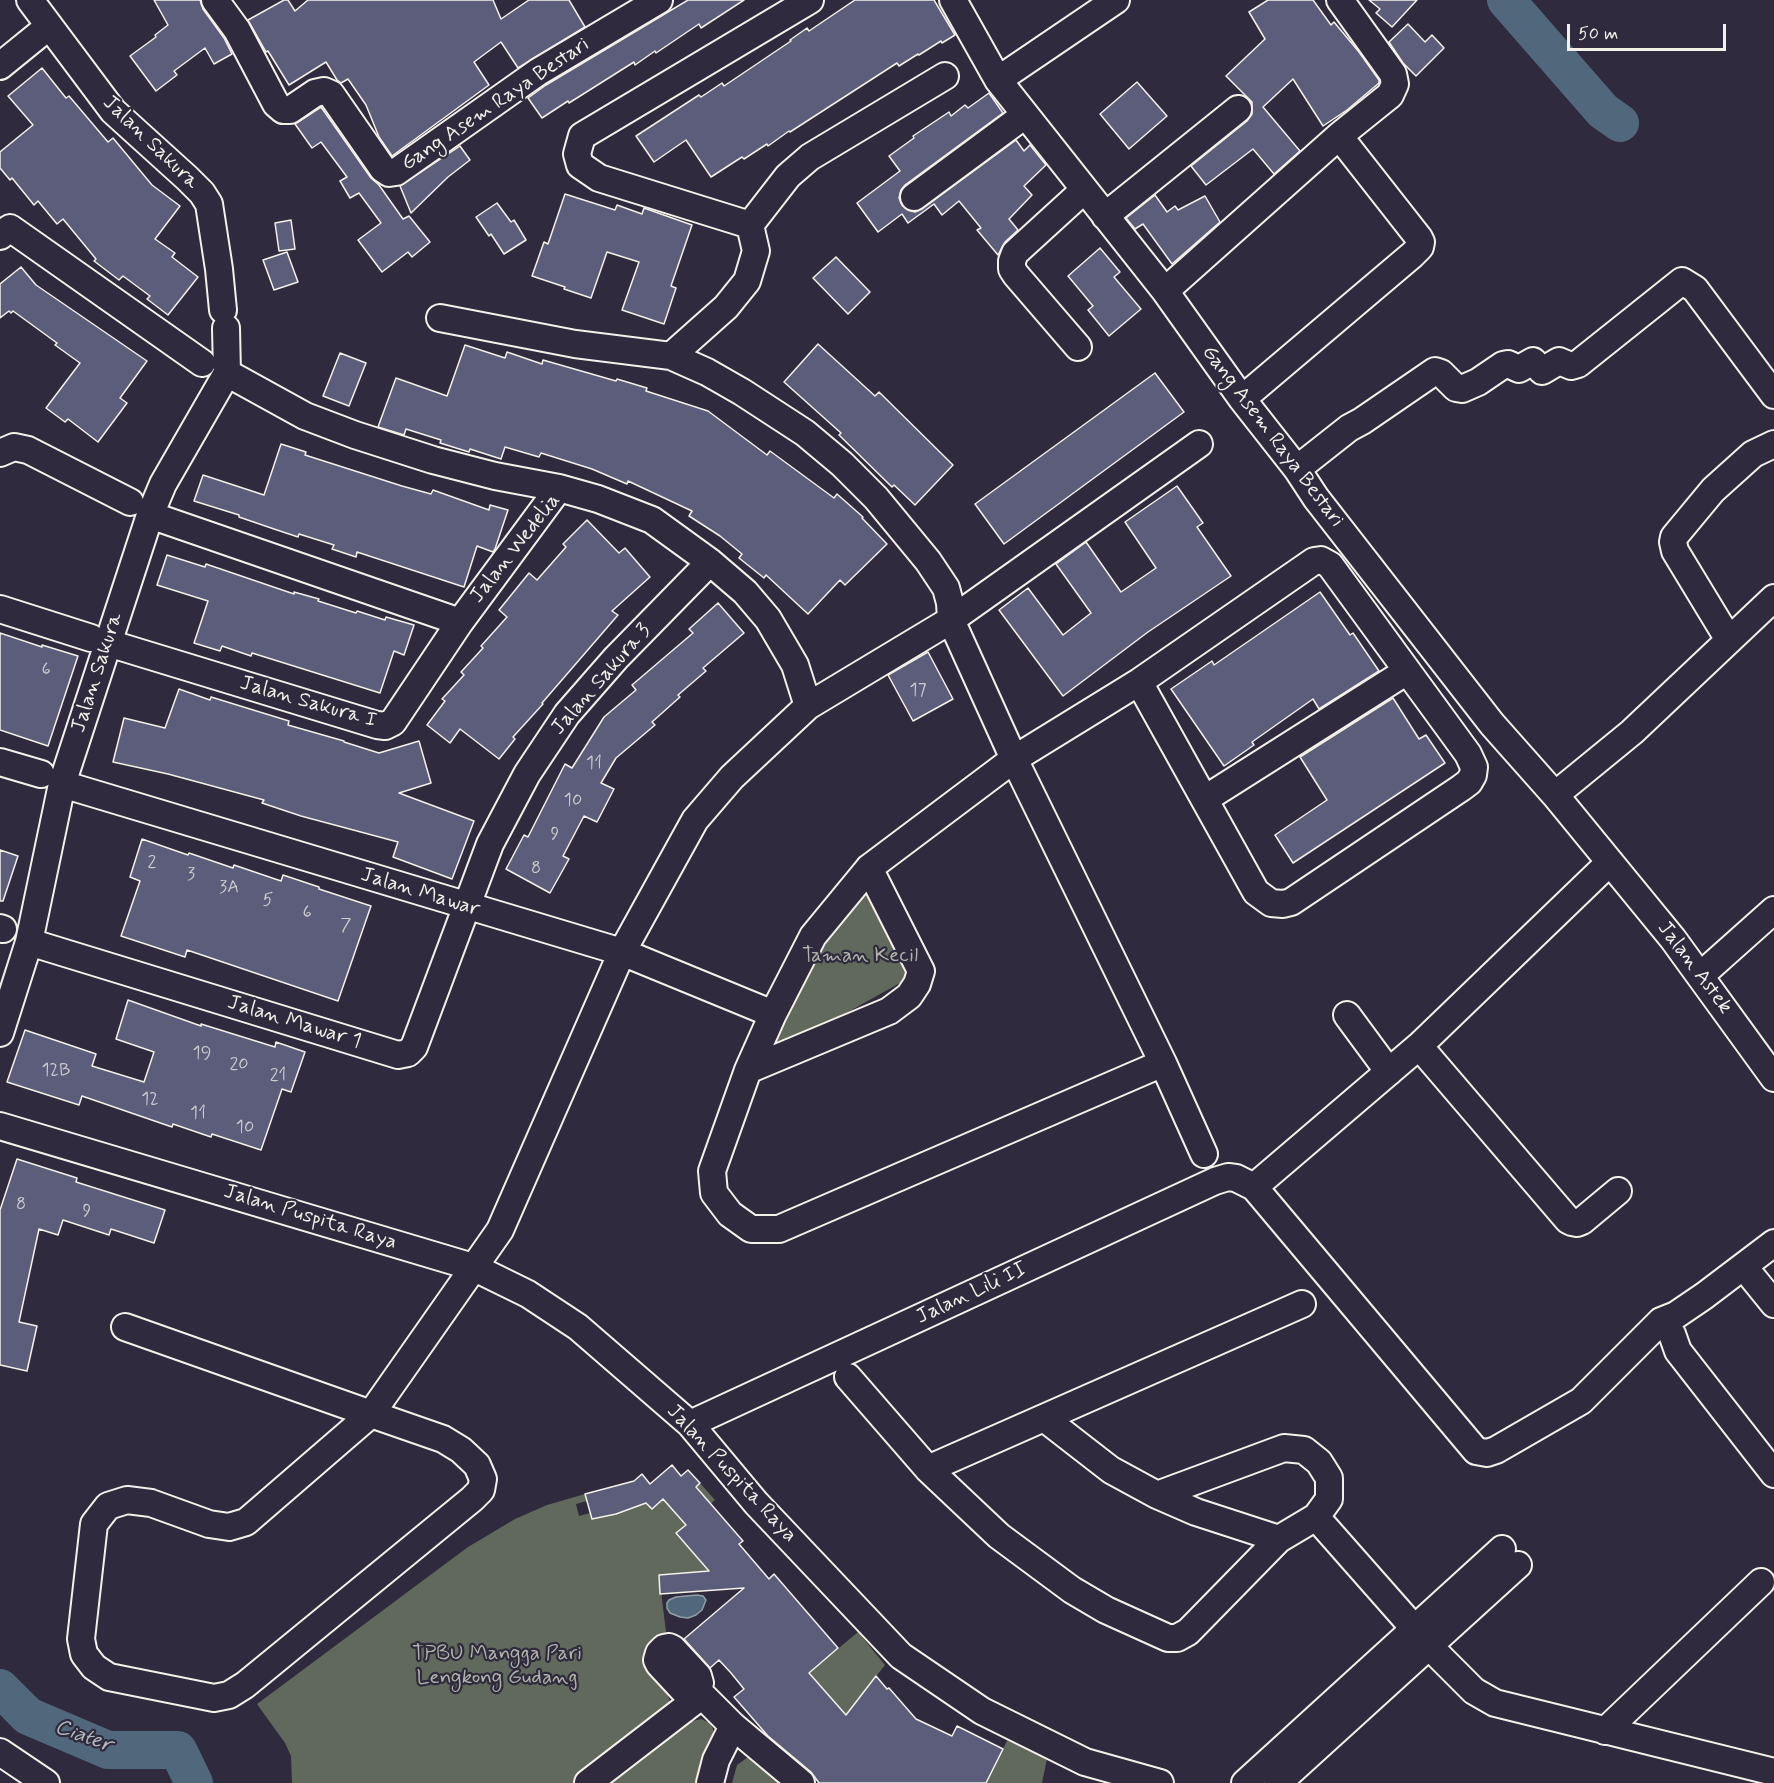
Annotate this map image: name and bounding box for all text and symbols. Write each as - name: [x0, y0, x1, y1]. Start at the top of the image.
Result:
- scale bar: [1570, 12, 1729, 50]
- text: 50 m: [1578, 22, 1618, 46]
- street label: Gang Asem Raya Bestari: [397, 33, 595, 177]
- street label: Jalan Sakura: [97, 91, 203, 195]
- street label: Gang Asem Raya Bestari: [1195, 341, 1349, 533]
- street label: Jalan Wedelia: [465, 489, 567, 609]
- street label: Jalan Sakura: [67, 610, 129, 736]
- street label: Jalan Sakura 3: [547, 619, 657, 741]
- house number: 6: [41, 659, 51, 681]
- street label: Jalan Sakura I: [237, 671, 379, 735]
- house number: 17: [909, 680, 927, 702]
- house number: 11: [586, 753, 602, 775]
- house number: 10: [564, 790, 582, 812]
- house number: 9: [551, 824, 559, 846]
- house number: 2: [148, 852, 156, 874]
- house number: 8: [531, 858, 541, 880]
- street label: Jalan Mawar: [357, 863, 483, 923]
- house number: 3: [187, 864, 195, 886]
- house number: 3A: [219, 877, 239, 899]
- house number: 5: [263, 890, 273, 912]
- house number: 6: [302, 902, 312, 924]
- house number: 7: [341, 915, 351, 937]
- street label: Jalan Astek: [1651, 917, 1737, 1019]
- park label: Taman Kecil: [802, 944, 918, 970]
- street label: Jalan Mawar 1: [224, 991, 364, 1055]
- house number: 19: [193, 1043, 211, 1065]
- house number: 20: [229, 1054, 249, 1076]
- house number: 12B: [42, 1060, 70, 1082]
- house number: 21: [270, 1065, 286, 1087]
- house number: 12: [141, 1089, 159, 1111]
- house number: 11: [190, 1103, 206, 1125]
- house number: 10: [236, 1117, 254, 1139]
- street label: Jalan Puspita Raya: [220, 1180, 400, 1256]
- house number: 8: [16, 1194, 26, 1216]
- house number: 9: [83, 1201, 91, 1223]
- street label: Jalan Lili II: [913, 1257, 1031, 1331]
- street label: Jalan Puspita Raya: [661, 1400, 801, 1548]
- park label: TPBU Mangga Pari Lengkong Gudang: [412, 1642, 582, 1692]
- water label: Ciater: [51, 1715, 115, 1759]

